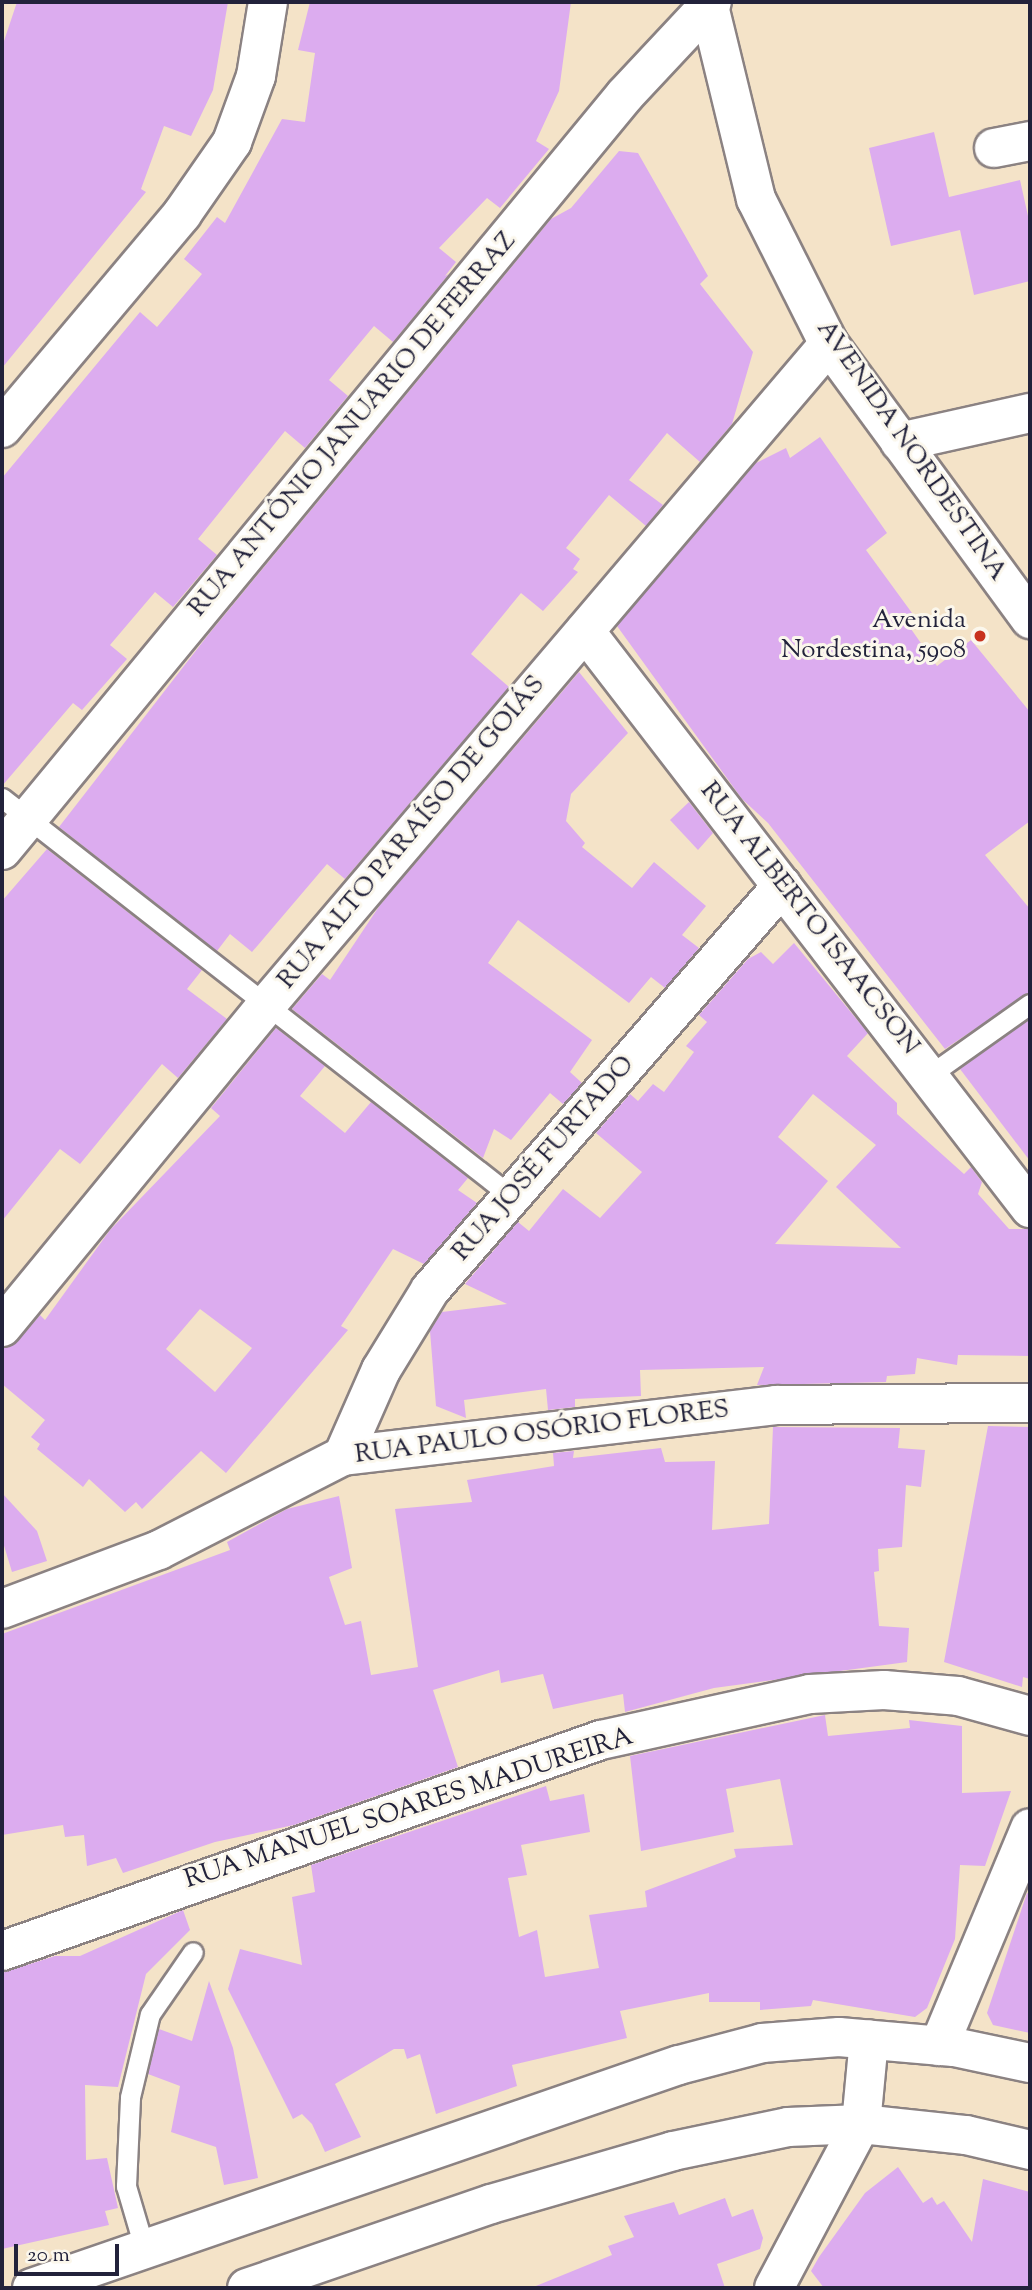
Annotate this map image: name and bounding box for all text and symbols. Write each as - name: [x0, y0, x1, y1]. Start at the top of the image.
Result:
- street label: RUA ANTÔNIO JANUARIO DE FERRAZ: [183, 226, 523, 624]
- street label: AVENIDA NORDESTINA: [809, 315, 1013, 587]
- place label: Avenida Nordestina, 5908: [781, 605, 966, 666]
- marker: Avenida Nordestina, 5908: [972, 628, 988, 644]
- street label: RUA ALTO PARAÍSO DE GOIÁS: [272, 670, 552, 996]
- street label: RUA ALBERTO ISAACSON: [693, 776, 925, 1062]
- street label: RUA JOSÉ FURTADO: [446, 1050, 642, 1268]
- street label: RUA PAULO OSÓRIO FLORES: [353, 1395, 731, 1471]
- street label: RUA MANUEL SOARES MADUREIRA: [181, 1722, 637, 1896]
- scale bar: [18, 2230, 122, 2274]
- text: 20 m: [27, 2241, 70, 2271]

